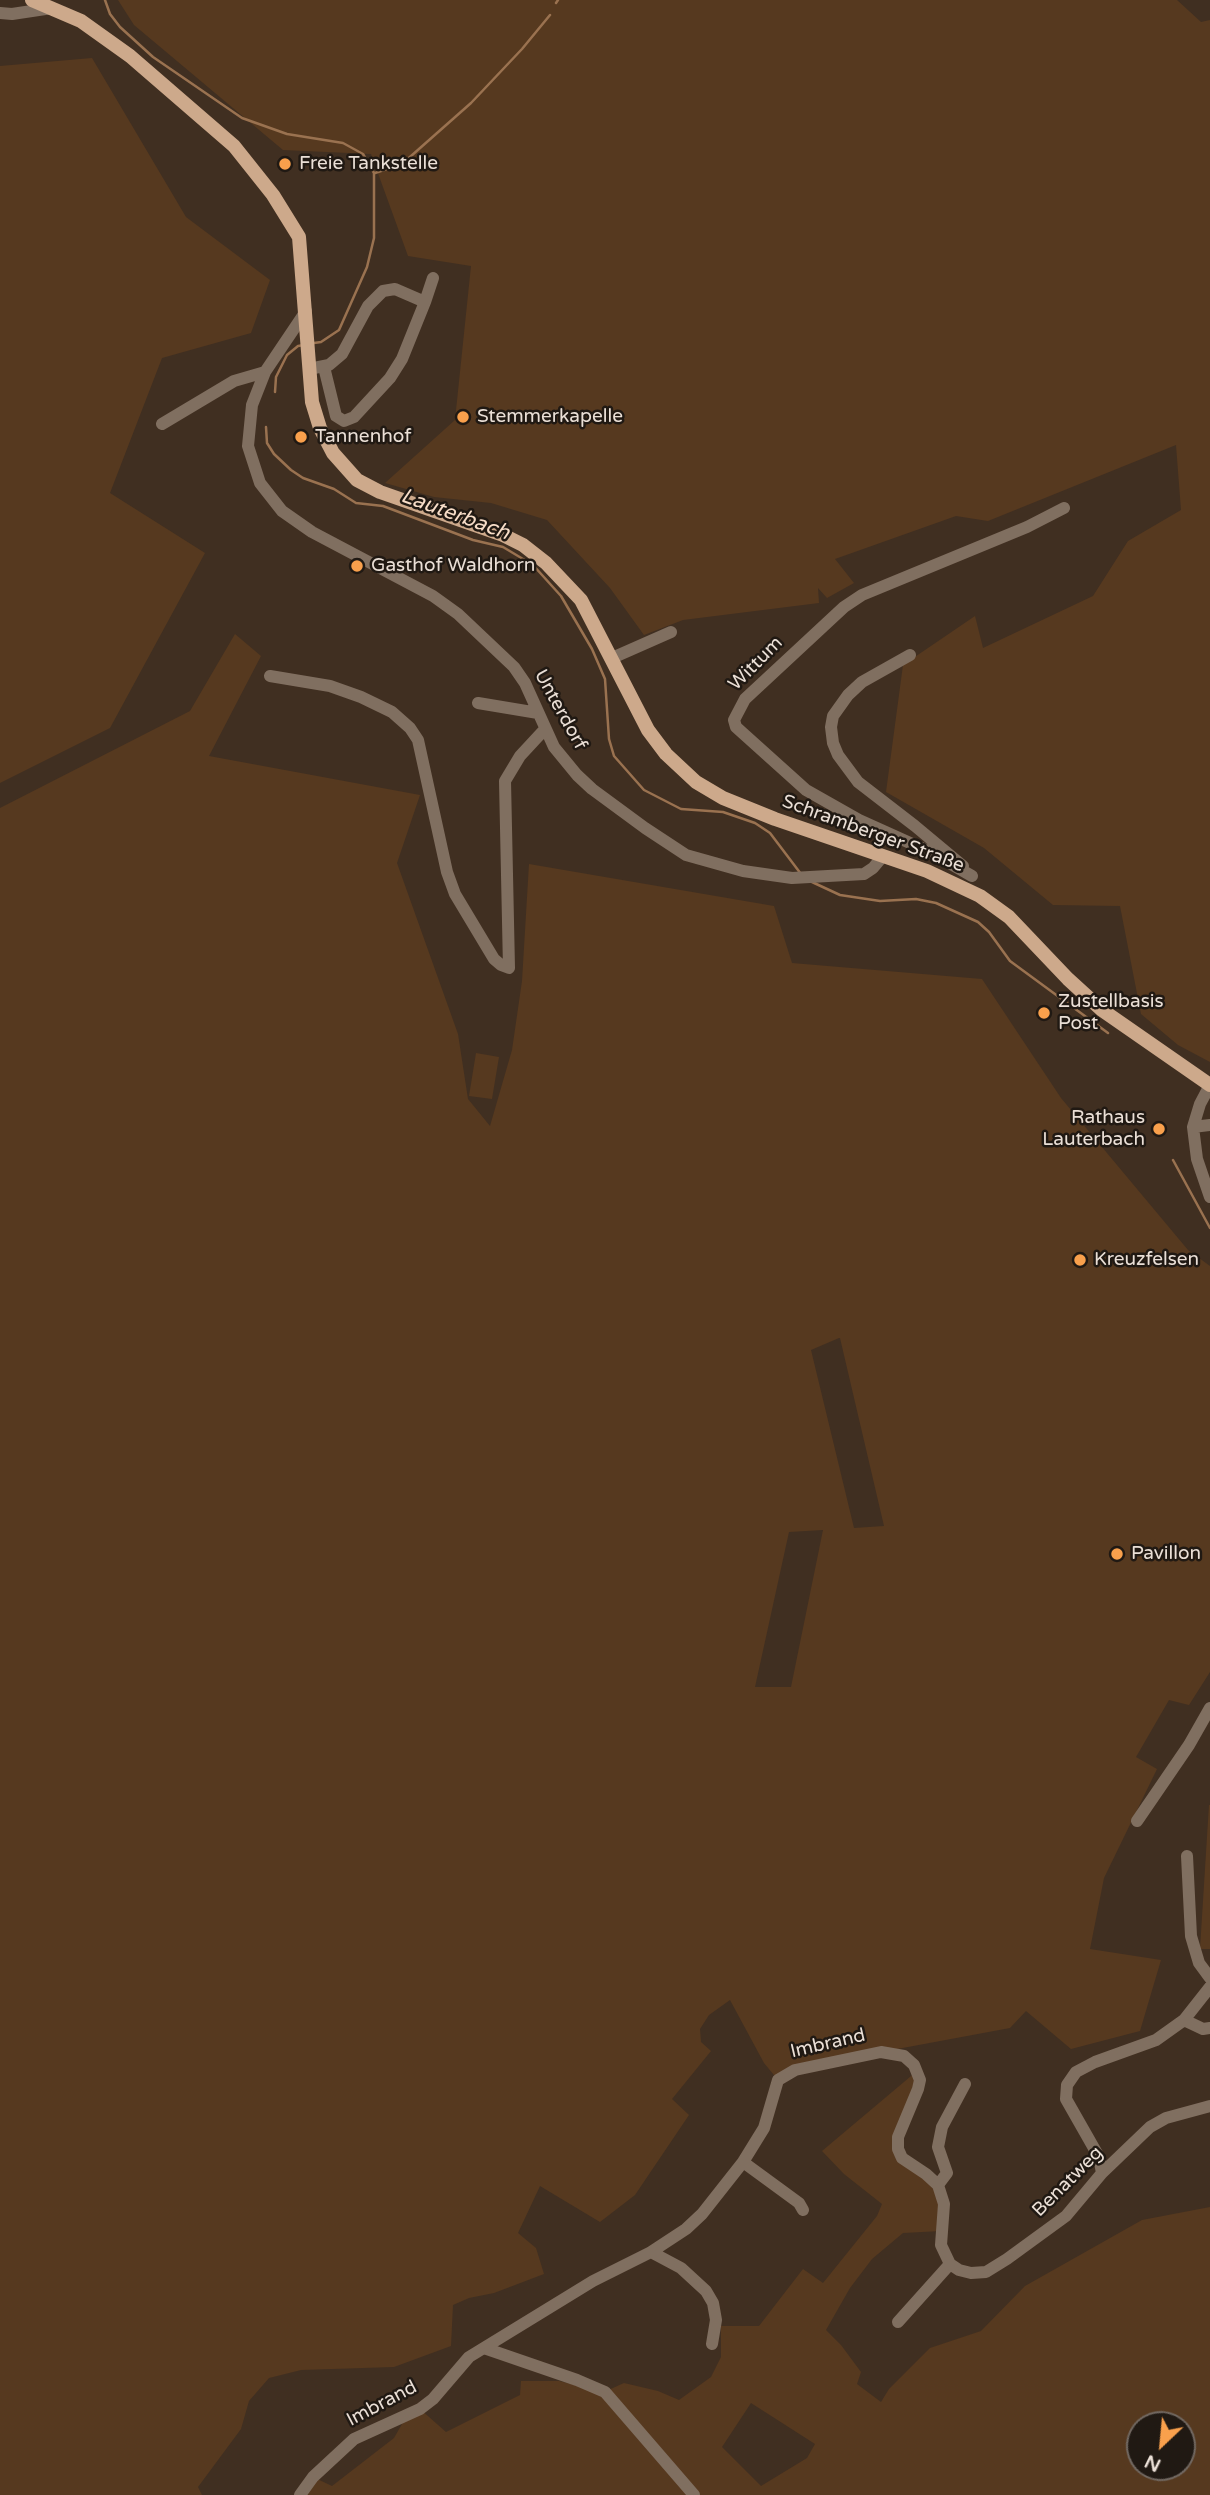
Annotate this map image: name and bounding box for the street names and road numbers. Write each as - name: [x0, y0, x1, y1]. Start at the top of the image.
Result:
- street label: Wittum: [724, 632, 788, 696]
- street label: Unterdorf: [529, 666, 591, 754]
- street label: Schramberger Straße: [779, 790, 967, 878]
- street label: Imbrand: [788, 2024, 868, 2064]
- street label: Benatweg: [1028, 2142, 1108, 2222]
- street label: Imbrand: [343, 2376, 421, 2432]

